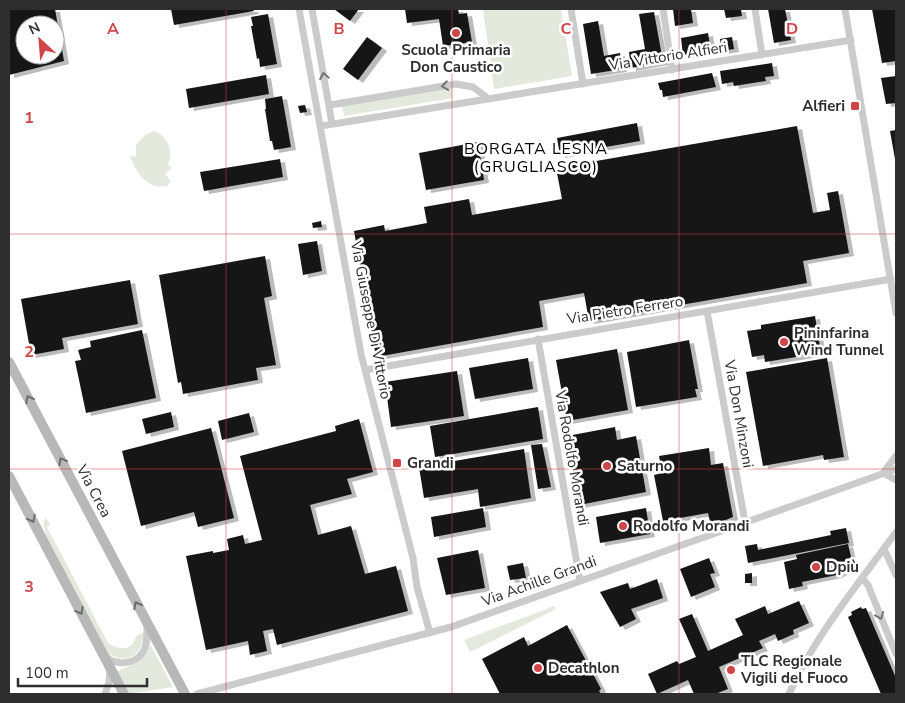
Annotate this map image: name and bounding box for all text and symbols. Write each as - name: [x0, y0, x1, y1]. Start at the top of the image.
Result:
- north arrow: [15, 15, 65, 65]
- text: N: [26, 18, 43, 40]
- text: A: [107, 18, 119, 40]
- text: B: [333, 18, 345, 40]
- text: C: [561, 18, 572, 40]
- text: D: [786, 18, 798, 40]
- marker: Scuola Primaria Don Caustico: [450, 27, 462, 39]
- street label: Via Vittorio Alfieri: [606, 37, 729, 75]
- place label: Scuola Primaria Don Caustico: [401, 40, 511, 77]
- one-way arrow: [320, 72, 330, 81]
- one-way arrow: [441, 81, 449, 91]
- place label: Alfieri: [802, 96, 845, 116]
- marker: Alfieri: [849, 100, 861, 112]
- text: 1: [24, 107, 34, 129]
- district label: BORGATA LESNA (GRUGLIASCO): [464, 138, 608, 178]
- street label: Via Giuseppe Di Vittorio: [346, 238, 396, 401]
- street label: Via Pietro Ferrero: [564, 291, 685, 329]
- place label: Pininfarina Wind Tunnel: [794, 323, 884, 360]
- marker: Pininfarina Wind Tunnel: [778, 336, 790, 348]
- text: 2: [24, 341, 34, 363]
- street label: Via Don Minzoni: [719, 357, 758, 470]
- street label: Via Rodolfo Morandi: [550, 388, 594, 527]
- one-way arrow: [25, 396, 35, 405]
- place label: Grandi: [407, 453, 454, 473]
- place label: Saturno: [617, 456, 673, 476]
- one-way arrow: [58, 457, 68, 466]
- marker: Grandi: [391, 457, 403, 469]
- street label: Via Crea: [71, 460, 116, 521]
- marker: Saturno: [601, 460, 613, 472]
- one-way arrow: [26, 514, 36, 523]
- place label: Rodolfo Morandi: [633, 516, 749, 536]
- marker: Rodolfo Morandi: [617, 520, 629, 532]
- street label: Via Achille Grandi: [478, 551, 599, 611]
- place label: Dpiù: [826, 557, 859, 577]
- marker: Dpiù: [810, 561, 822, 573]
- text: 3: [24, 576, 34, 598]
- one-way arrow: [134, 601, 144, 610]
- one-way arrow: [74, 606, 84, 615]
- one-way arrow: [874, 611, 885, 620]
- place label: TLC Regionale Vigili del Fuoco: [740, 651, 849, 688]
- scale bar: [18, 656, 146, 688]
- place label: Decathlon: [548, 658, 619, 678]
- marker: Decathlon: [532, 662, 544, 674]
- text: 100 m: [25, 663, 69, 683]
- marker: TLC Regionale Vigili del Fuoco: [725, 664, 737, 676]

